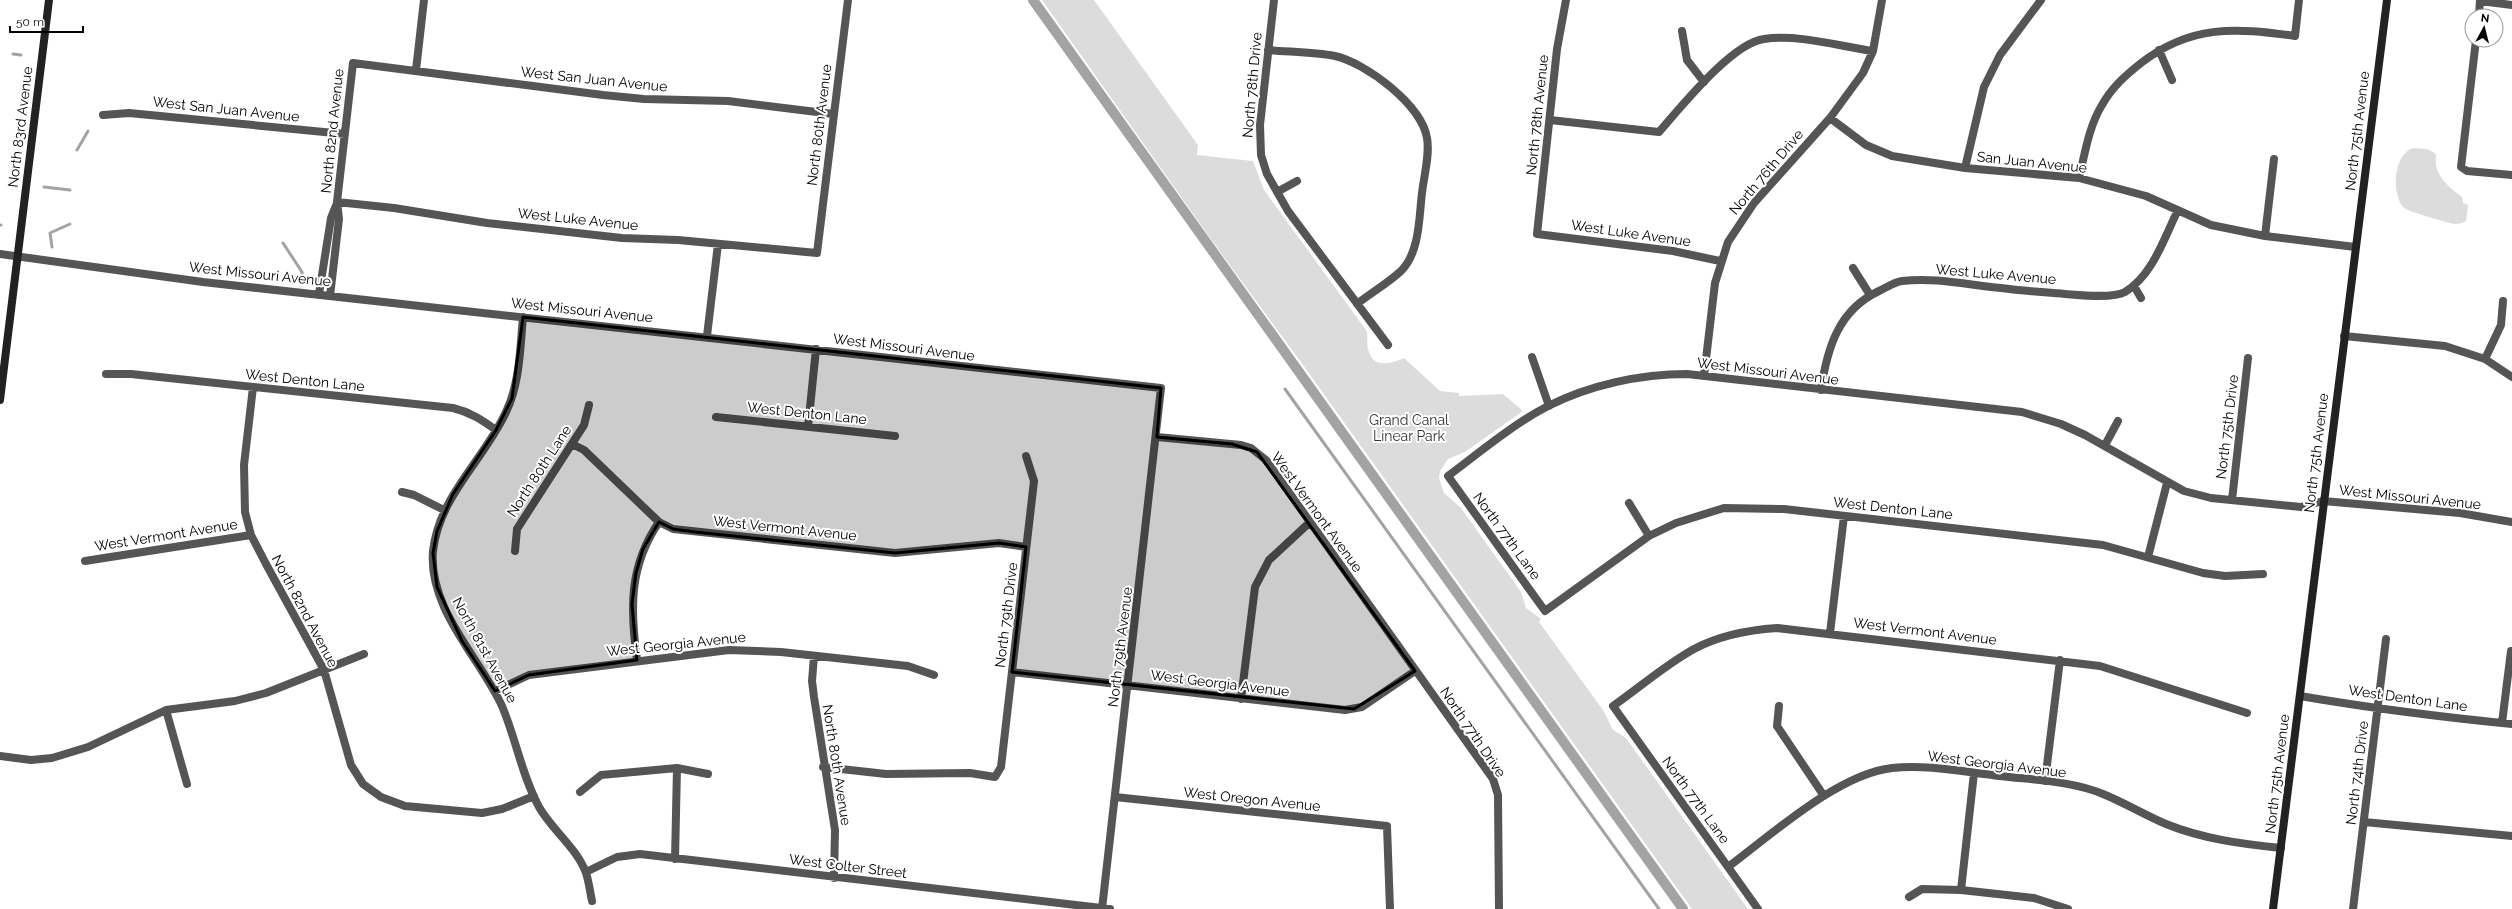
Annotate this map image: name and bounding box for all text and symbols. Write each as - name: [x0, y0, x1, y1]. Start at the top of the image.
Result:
- scale bar: [10, 8, 83, 34]
- north arrow: [2464, 8, 2504, 48]
- text: N: [2480, 12, 2490, 26]
- text: 50 m: [16, 15, 44, 29]
- street label: North 78th Drive: [1239, 32, 1265, 138]
- street label: North 78th Avenue: [1523, 54, 1551, 176]
- street label: West San Juan Avenue: [520, 63, 668, 95]
- street label: North 80th Avenue: [804, 63, 834, 187]
- street label: North 83rd Avenue: [5, 66, 35, 188]
- street label: North 82nd Avenue: [318, 68, 346, 194]
- street label: North 75th Avenue: [2342, 70, 2372, 192]
- street label: West San Juan Avenue: [152, 93, 300, 125]
- street label: North 76th Drive: [1726, 126, 1806, 218]
- street label: San Juan Avenue: [1976, 148, 2088, 176]
- street label: West Luke Avenue: [517, 205, 639, 233]
- street label: West Luke Avenue: [1570, 217, 1692, 249]
- street label: West Missouri Avenue: [188, 259, 332, 289]
- street label: West Luke Avenue: [1935, 261, 2057, 287]
- street label: West Missouri Avenue: [510, 295, 654, 325]
- street label: West Missouri Avenue: [832, 330, 976, 364]
- street label: West Missouri Avenue: [1696, 354, 1840, 388]
- street label: West Denton Lane: [244, 366, 366, 394]
- street label: North 75th Drive: [2213, 374, 2241, 480]
- street label: North 75th Avenue: [2301, 392, 2331, 514]
- street label: West Denton Lane: [746, 399, 868, 427]
- park label: Grand Canal Linear Park: [1369, 412, 1449, 444]
- street label: North 80th Lane: [503, 422, 575, 520]
- street label: West Vermont Avenue: [1268, 449, 1366, 575]
- street label: West Missouri Avenue: [2338, 482, 2482, 512]
- street label: North 77th Lane: [1470, 489, 1544, 583]
- street label: West Denton Lane: [1832, 494, 1954, 522]
- street label: West Vermont Avenue: [712, 512, 858, 544]
- street label: West Vermont Avenue: [93, 516, 239, 554]
- street label: North 82nd Avenue: [269, 552, 341, 670]
- street label: North 79th Drive: [992, 561, 1020, 669]
- street label: North 79th Avenue: [1105, 586, 1135, 708]
- street label: North 81st Avenue: [449, 594, 521, 706]
- street label: West Vermont Avenue: [1852, 614, 1998, 648]
- street label: West Georgia Avenue: [606, 629, 746, 659]
- street label: West Georgia Avenue: [1150, 667, 1290, 699]
- street label: West Denton Lane: [2347, 682, 2469, 714]
- street label: North 77th Drive: [1437, 684, 1509, 780]
- street label: North 80th Avenue: [820, 703, 854, 827]
- street label: North 75th Avenue: [2262, 713, 2292, 835]
- street label: North 74th Drive: [2343, 720, 2371, 826]
- street label: West Georgia Avenue: [1927, 748, 2067, 780]
- street label: North 77th Lane: [1659, 753, 1733, 847]
- street label: West Oregon Avenue: [1183, 784, 1321, 814]
- street label: West Colter Street: [788, 851, 908, 881]

